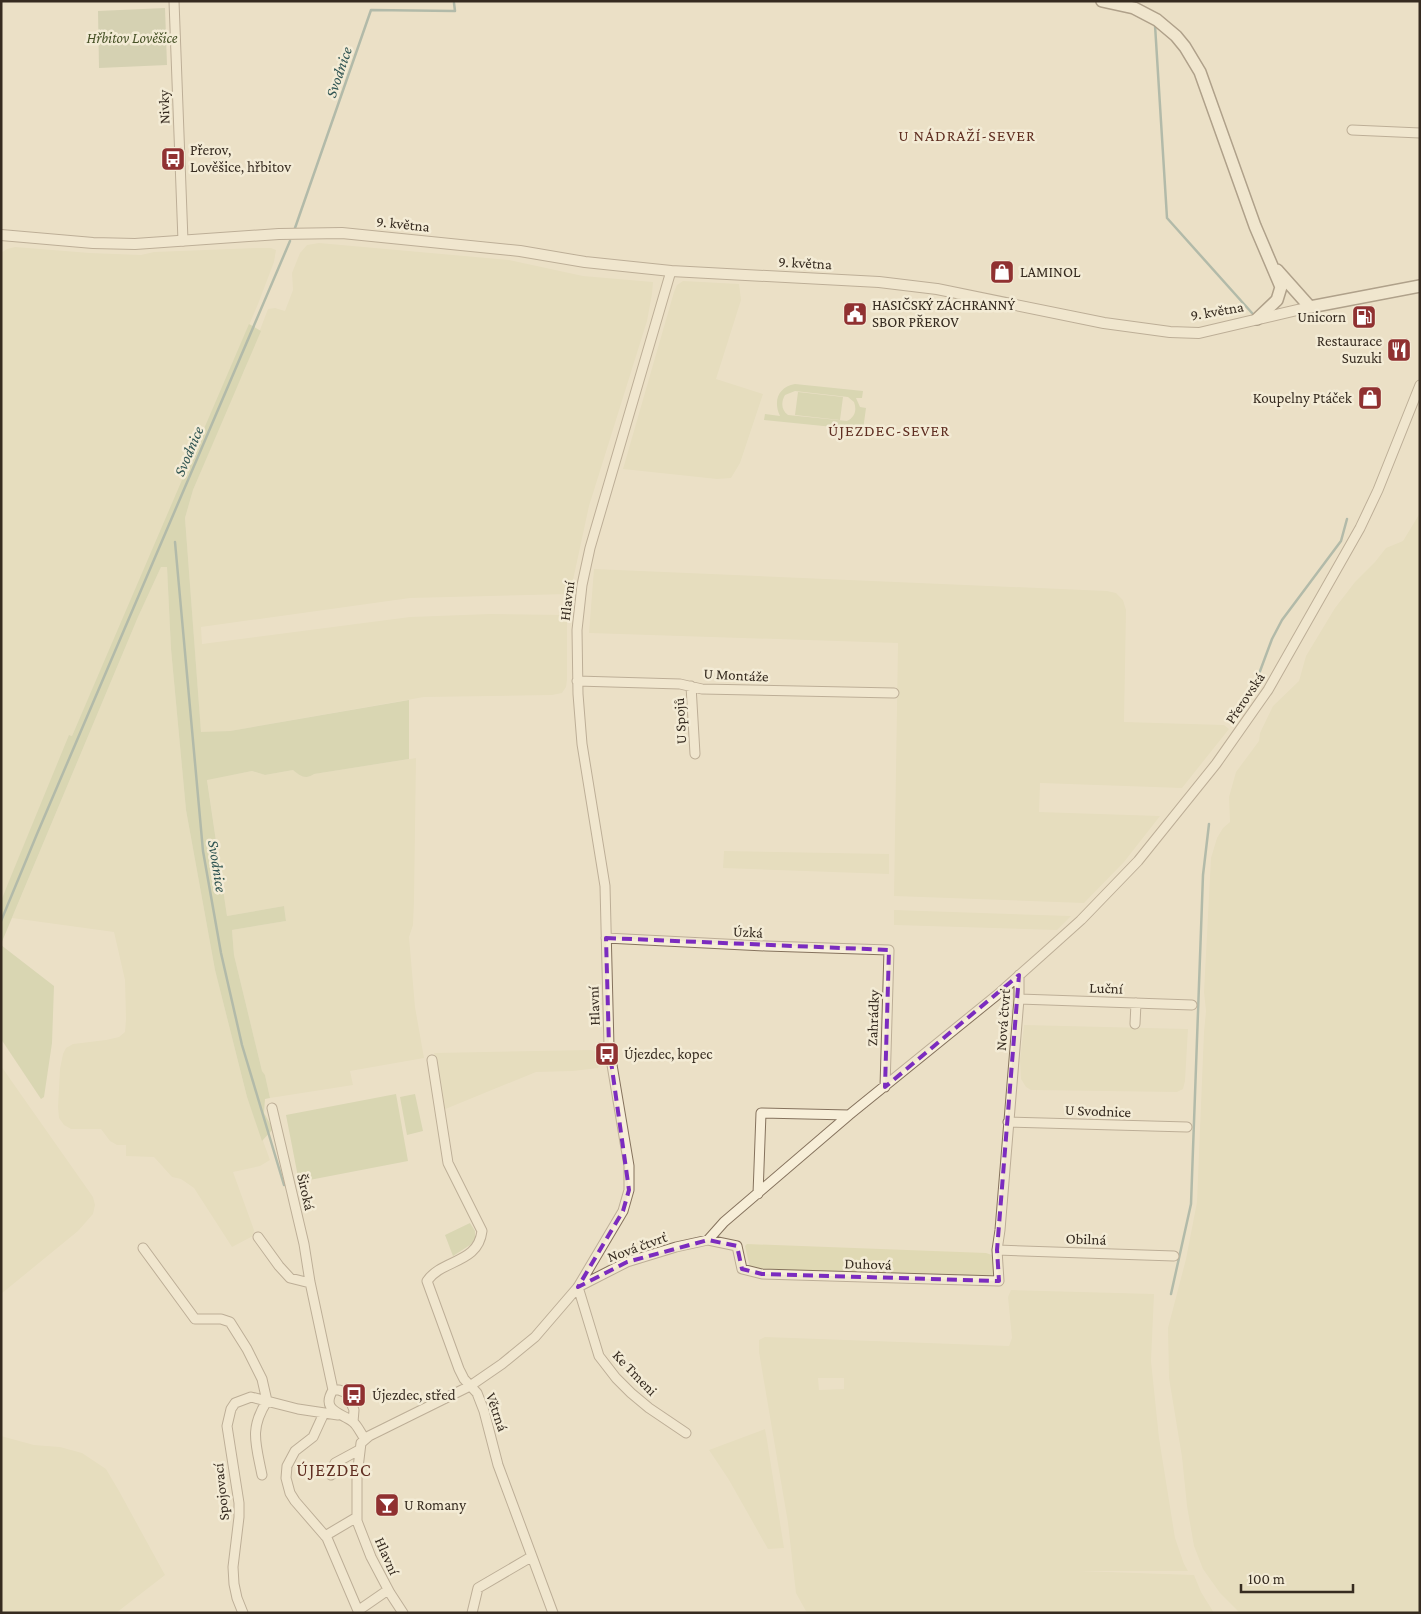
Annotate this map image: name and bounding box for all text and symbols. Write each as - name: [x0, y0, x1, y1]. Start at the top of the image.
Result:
- park label: Hřbitov Lověšice: [86, 30, 178, 46]
- water label: Svodnice: [322, 45, 355, 100]
- street label: Nivky: [155, 89, 174, 125]
- district label: U NÁDRAŽÍ-SEVER: [898, 127, 1036, 144]
- place label: Přerov, Lověšice, hřbitov: [190, 142, 291, 175]
- bus stop icon: Přerov, Lověšice, hřbitov: [160, 146, 186, 172]
- street label: 9. května: [375, 213, 431, 235]
- street label: 9. května: [778, 254, 832, 272]
- shop icon: LAMINOL: [989, 259, 1015, 285]
- place label: LAMINOL: [1020, 264, 1081, 280]
- place label: HASIČSKÝ ZÁCHRANNÝ SBOR PŘEROV: [872, 297, 1015, 330]
- street label: 9. května: [1189, 298, 1245, 324]
- public building icon: HASIČSKÝ ZÁCHRANNÝ SBOR PŘEROV: [842, 301, 868, 327]
- fuel station icon: Unicorn: [1351, 304, 1377, 330]
- place label: Unicorn: [1297, 309, 1346, 325]
- place label: Restaurace Suzuki: [1317, 333, 1382, 366]
- restaurant icon: Restaurace Suzuki: [1386, 337, 1412, 363]
- shop icon: Koupelny Ptáček: [1357, 385, 1383, 411]
- place label: Koupelny Ptáček: [1253, 390, 1353, 407]
- district label: ÚJEZDEC-SEVER: [828, 422, 950, 440]
- water label: Svodnice: [170, 424, 207, 479]
- street label: Hlavní: [557, 579, 577, 622]
- street label: U Montáže: [703, 665, 769, 685]
- street label: Přerovská: [1222, 669, 1268, 727]
- street label: U Spojů: [671, 697, 690, 745]
- water label: Svodnice: [205, 839, 230, 893]
- street label: Úzká: [733, 923, 763, 941]
- street label: Luční: [1089, 979, 1124, 997]
- street label: Hlavní: [585, 985, 603, 1026]
- street label: Nová čtvrť: [993, 987, 1013, 1052]
- street label: Zahrádky: [864, 989, 883, 1047]
- bus stop icon: Újezdec, kopec: [594, 1041, 620, 1067]
- place label: Újezdec, kopec: [624, 1046, 713, 1063]
- street label: U Svodnice: [1065, 1102, 1132, 1120]
- street label: Široká: [294, 1172, 318, 1212]
- street label: Nová čtvrť: [605, 1229, 670, 1265]
- street label: Obilná: [1065, 1230, 1107, 1248]
- street label: Duhová: [844, 1255, 892, 1273]
- street label: Ke Tmeni: [610, 1347, 660, 1399]
- bus stop icon: Újezdec, střed: [341, 1382, 367, 1408]
- place label: Újezdec, střed: [372, 1387, 456, 1404]
- street label: Větrná: [483, 1391, 511, 1433]
- district label: ÚJEZDEC: [296, 1460, 372, 1480]
- street label: Spojovací: [210, 1461, 233, 1521]
- bar icon: U Romany: [374, 1492, 400, 1518]
- place label: U Romany: [404, 1497, 466, 1514]
- street label: Hlavní: [372, 1535, 403, 1578]
- scale bar: [1241, 1562, 1354, 1594]
- text: 100 m: [1248, 1571, 1285, 1587]

